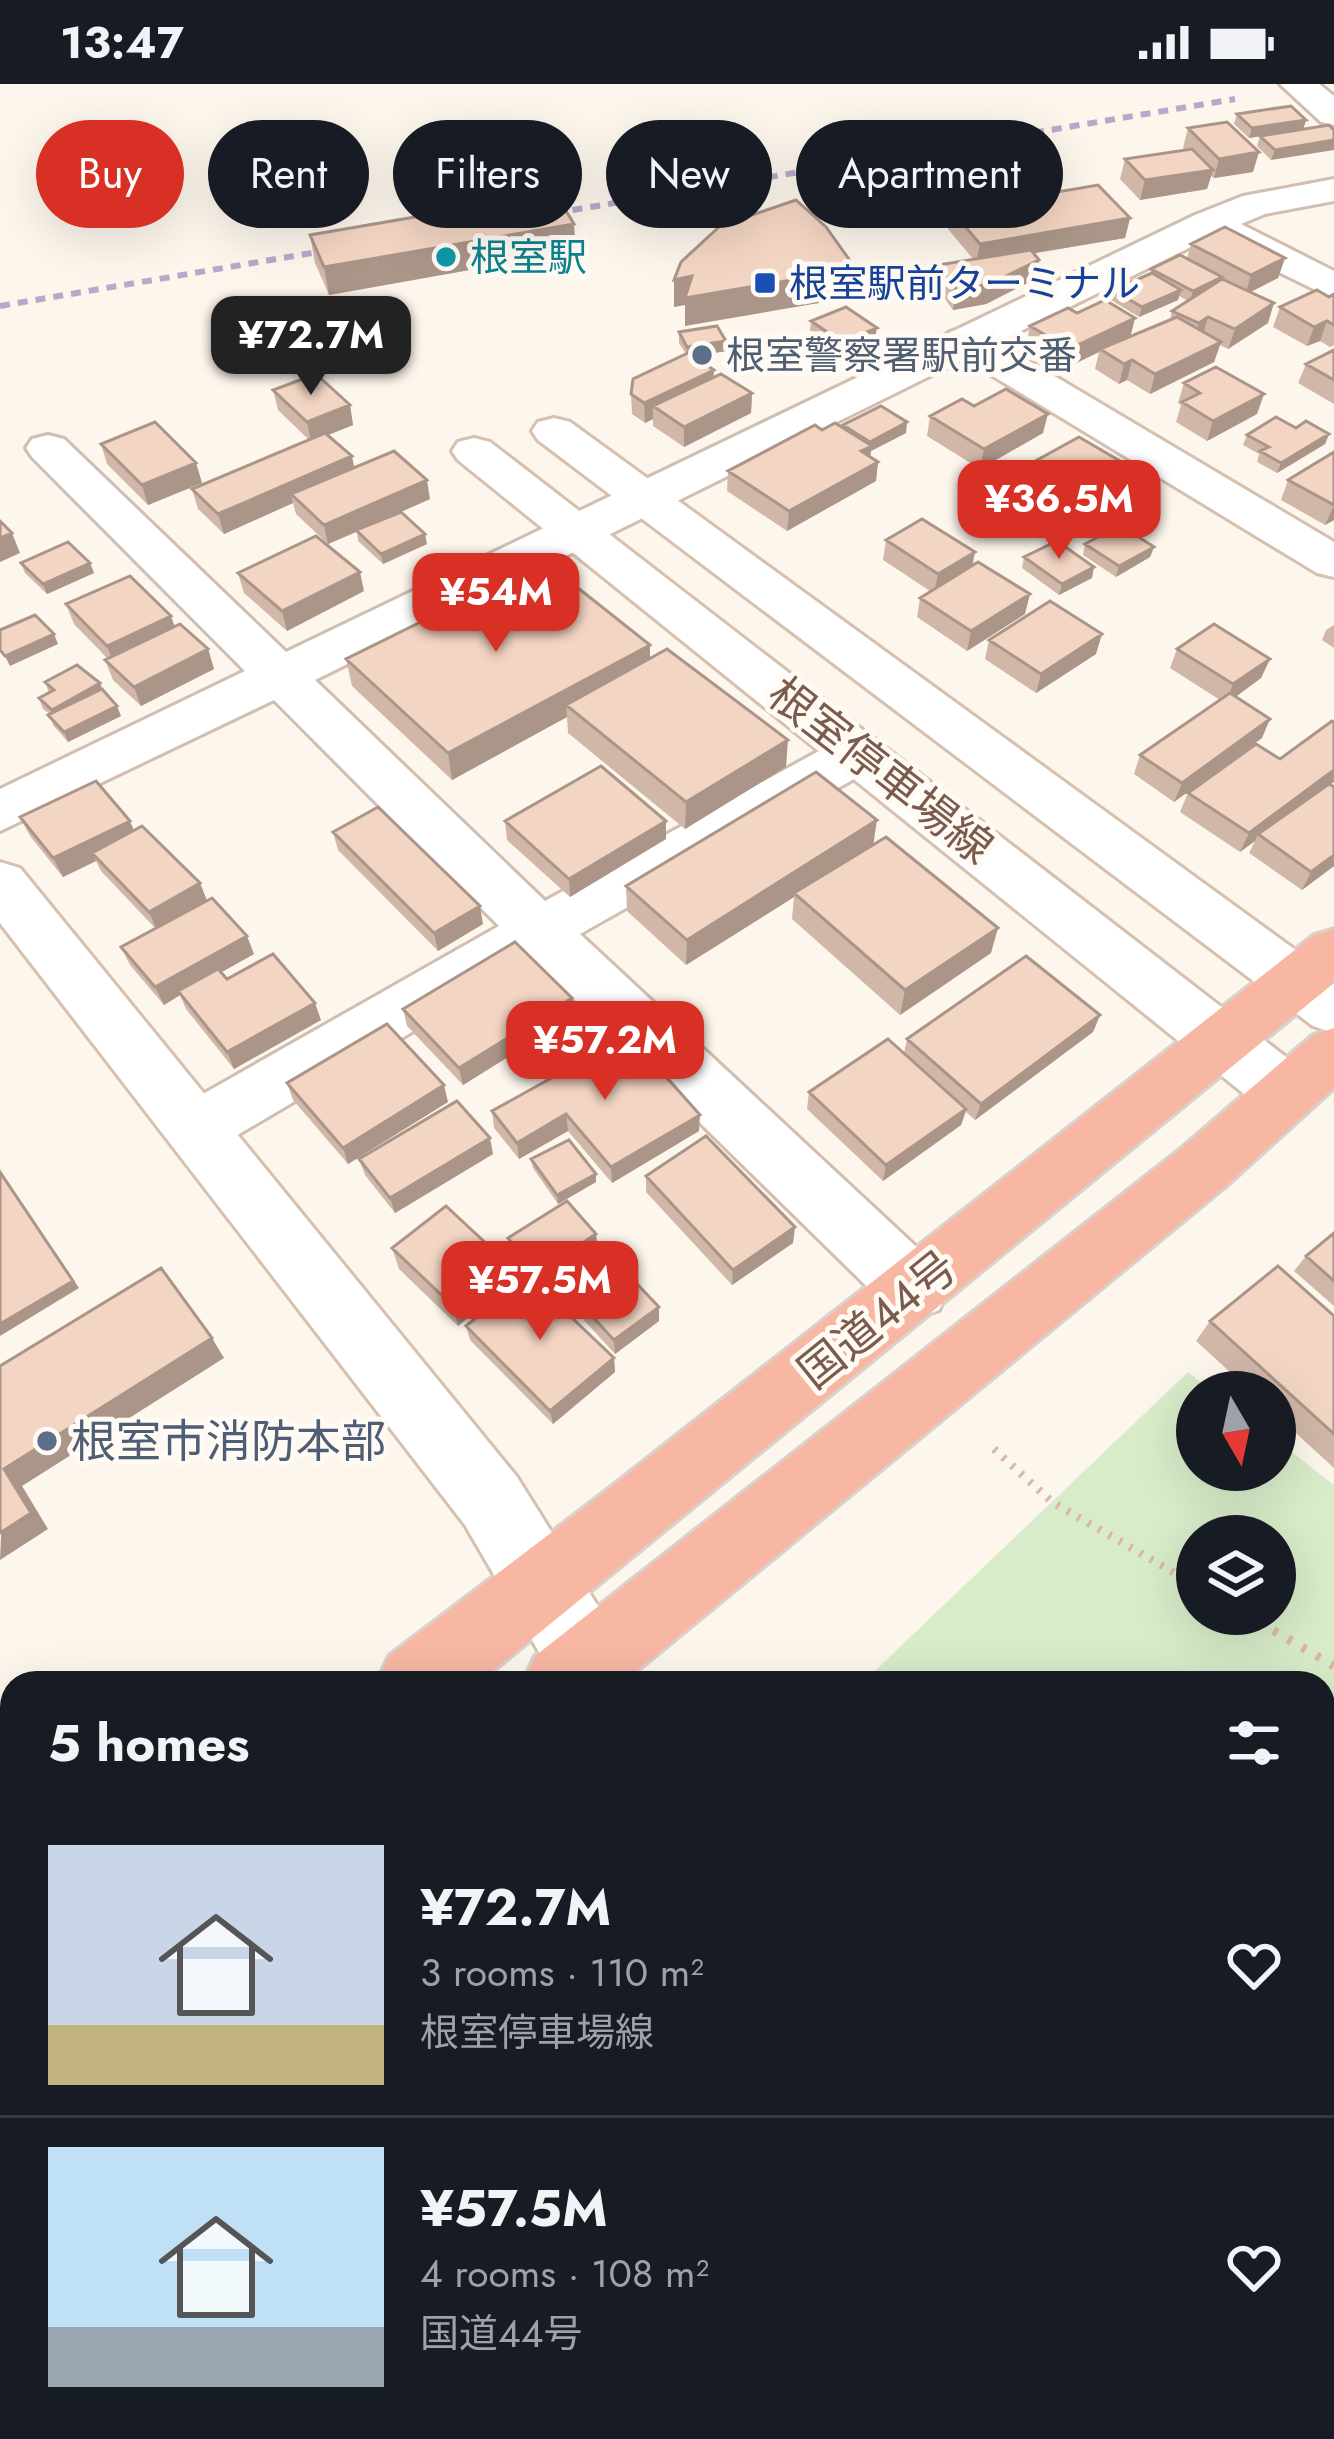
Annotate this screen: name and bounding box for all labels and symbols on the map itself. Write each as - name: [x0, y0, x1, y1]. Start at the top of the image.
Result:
- place label: 根室駅: [470, 229, 587, 286]
- marker: 根室駅: [433, 244, 459, 270]
- place label: 根室駅前ターミナル: [789, 255, 1140, 312]
- marker: 根室駅前ターミナル: [752, 270, 778, 296]
- pin: ¥72.7M: [213, 296, 409, 398]
- place label: 根室警察署駅前交番: [726, 327, 1077, 384]
- marker: 根室警察署駅前交番: [689, 342, 715, 368]
- pin: ¥36.5M: [961, 460, 1157, 562]
- pin: ¥54M: [425, 553, 567, 655]
- street label: 根室停車場線: [754, 662, 1007, 879]
- pin: ¥57.2M: [507, 1001, 703, 1103]
- street label: 国道44号: [784, 1235, 971, 1404]
- pin: ¥57.5M: [442, 1241, 638, 1343]
- north arrow: [1176, 1371, 1296, 1491]
- place label: 根室市消防本部: [71, 1409, 386, 1474]
- marker: 根室市消防本部: [34, 1428, 60, 1454]

